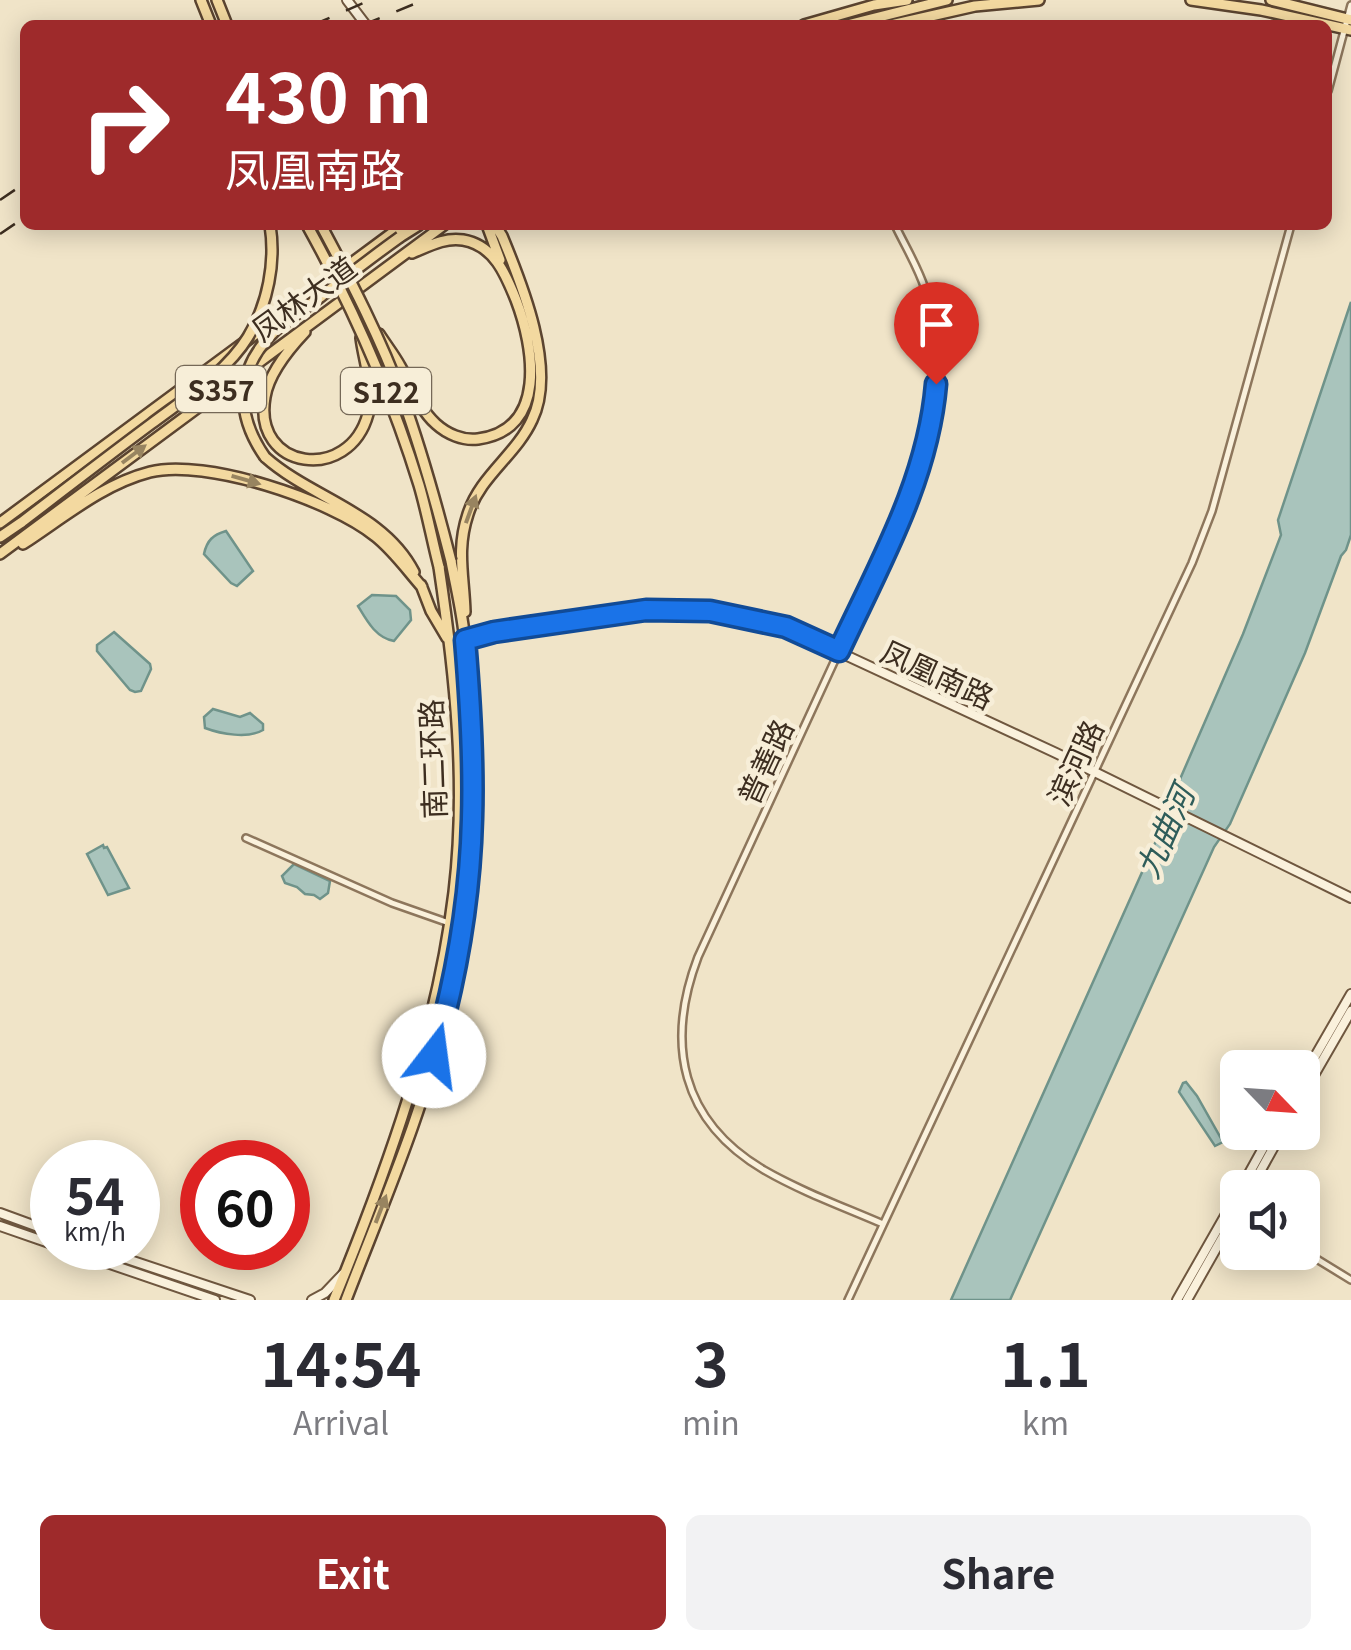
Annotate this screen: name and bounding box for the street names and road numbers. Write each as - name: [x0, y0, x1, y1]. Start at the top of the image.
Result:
- street label: 凤林大道: [242, 244, 364, 350]
- road number: S357: [176, 366, 266, 412]
- road number: S122: [341, 368, 431, 414]
- street label: 凤凰南路: [874, 628, 1002, 718]
- street label: 南二环路: [407, 698, 455, 820]
- street label: 普善路: [725, 711, 803, 811]
- street label: 滨河路: [1035, 712, 1113, 812]

